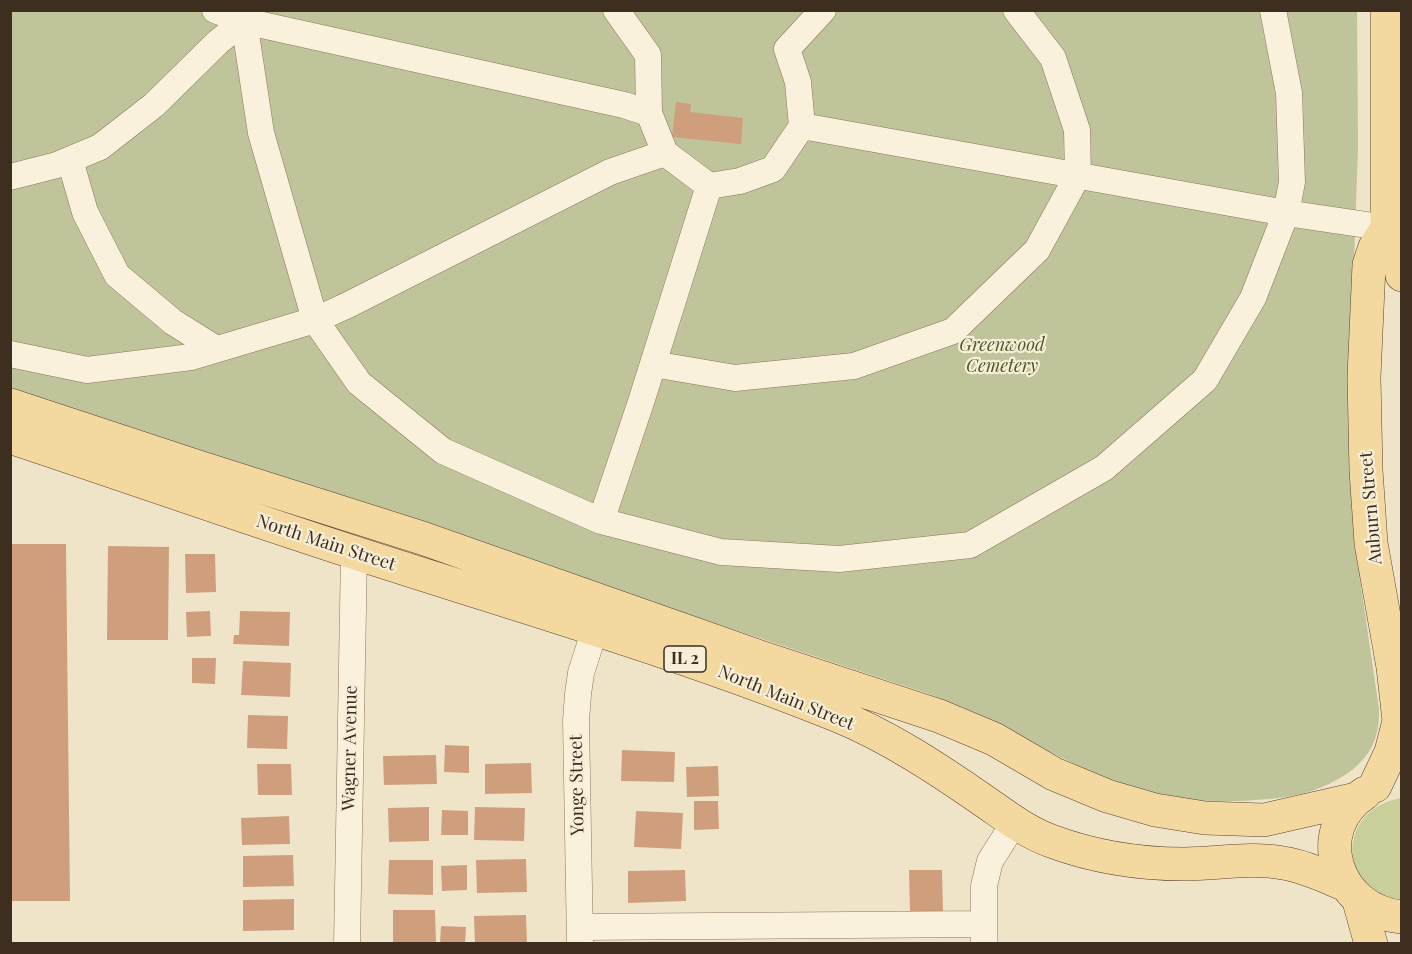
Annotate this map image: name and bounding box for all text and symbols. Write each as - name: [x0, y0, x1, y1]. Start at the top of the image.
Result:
- park label: Greenwood Cemetery: [959, 334, 1045, 376]
- street label: Auburn Street: [1355, 451, 1387, 565]
- street label: North Main Street: [254, 510, 398, 576]
- road number: IL 2: [664, 646, 706, 672]
- street label: North Main Street: [715, 661, 857, 735]
- street label: Wagner Avenue: [338, 685, 362, 811]
- street label: Yonge Street: [565, 734, 589, 836]

